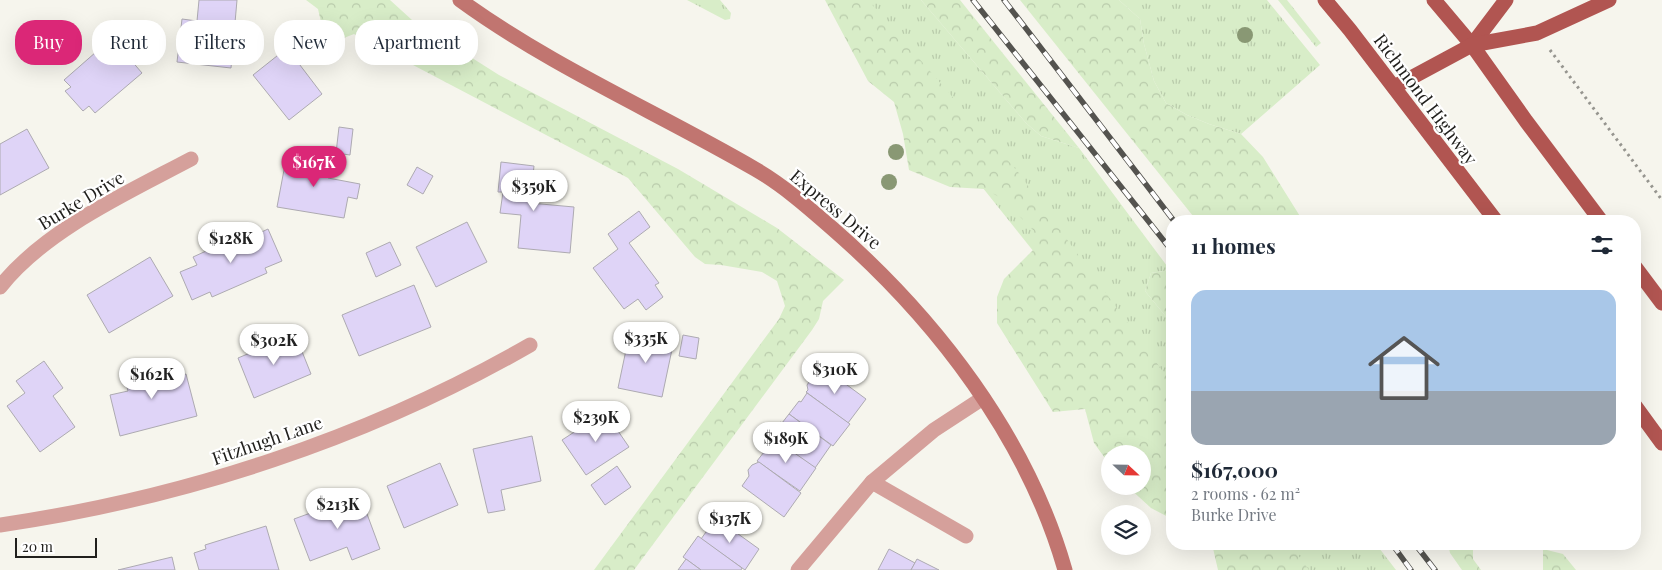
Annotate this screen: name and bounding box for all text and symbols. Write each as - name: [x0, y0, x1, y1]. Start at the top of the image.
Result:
- chip: Buy: [15, 20, 82, 65]
- chip: Rent: [92, 20, 166, 65]
- chip: Filters: [176, 20, 264, 65]
- chip: New: [274, 20, 345, 65]
- chip: Apartment: [355, 20, 478, 65]
- street label: Richmond Highway: [1369, 29, 1483, 169]
- pin: $167K: [279, 146, 349, 188]
- text: $167K: [293, 151, 336, 172]
- street label: Express Drive: [785, 164, 887, 254]
- street label: Burke Drive: [34, 165, 128, 235]
- pin: $359K: [499, 170, 569, 212]
- text: $359K: [512, 175, 556, 196]
- pin: $128K: [196, 222, 266, 264]
- text: $128K: [209, 227, 253, 248]
- text: 11 homes: [1191, 231, 1276, 259]
- icon: filters: [1588, 231, 1616, 259]
- pin: $335K: [611, 322, 681, 364]
- icon: home: [1359, 323, 1449, 413]
- pin: $302K: [239, 324, 309, 366]
- text: $335K: [624, 327, 668, 348]
- text: $302K: [250, 329, 298, 350]
- pin: $310K: [800, 352, 870, 395]
- pin: $162K: [117, 358, 187, 400]
- text: $310K: [813, 358, 857, 379]
- text: $162K: [130, 363, 174, 384]
- pin: $239K: [561, 400, 631, 443]
- text: $239K: [573, 406, 619, 427]
- street label: Fitzhugh Lane: [208, 410, 326, 470]
- pin: $189K: [751, 422, 821, 464]
- text: $189K: [764, 427, 808, 448]
- north arrow: [1101, 445, 1151, 495]
- map controls: [1101, 445, 1151, 555]
- text: $167,000: [1191, 455, 1278, 483]
- text: 2 rooms · 62 m²: [1191, 483, 1300, 504]
- pin: $213K: [303, 488, 373, 530]
- text: $213K: [317, 493, 359, 514]
- pin: $137K: [695, 502, 765, 544]
- text: Burke Drive: [1191, 504, 1277, 525]
- button: layers: [1101, 505, 1151, 555]
- text: $137K: [709, 507, 751, 528]
- scale bar: [15, 535, 98, 558]
- text: 20 m: [22, 537, 53, 556]

